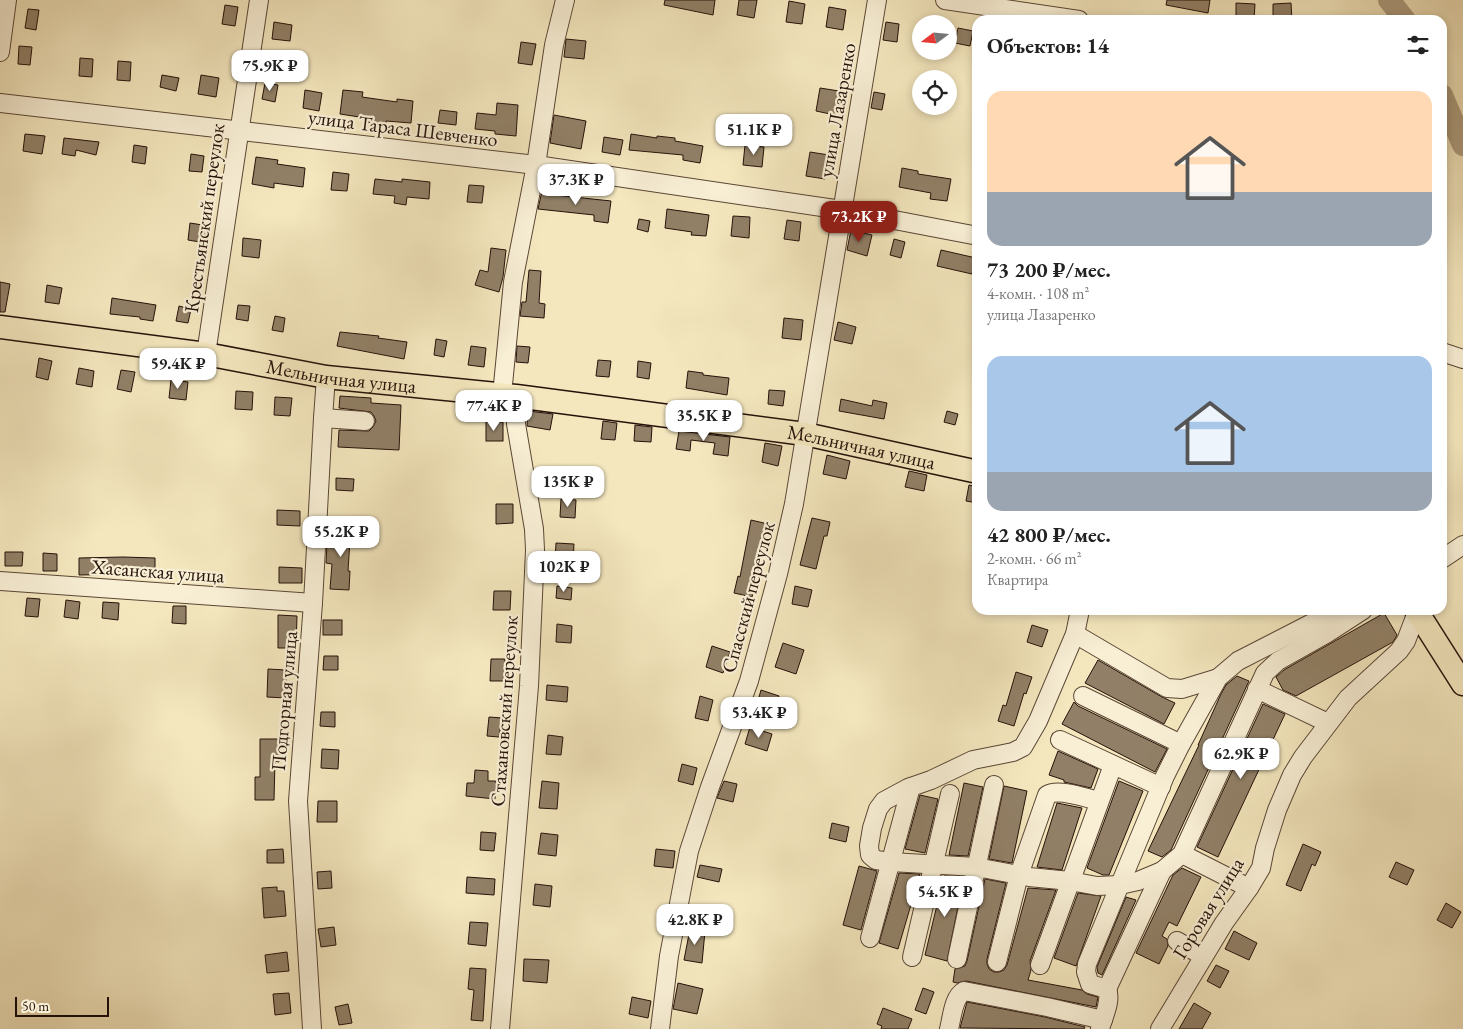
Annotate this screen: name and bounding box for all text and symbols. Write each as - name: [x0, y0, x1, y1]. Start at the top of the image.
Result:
- north arrow: [912, 15, 958, 60]
- map controls: [912, 15, 957, 115]
- icon: filters: [1404, 31, 1432, 59]
- text: Объектов: 14: [987, 32, 1109, 59]
- street label: улица Лазаренко: [812, 41, 862, 179]
- pin: 75.9K ₽: [224, 49, 316, 92]
- text: 75.9K ₽: [242, 55, 298, 76]
- button: locate: [912, 70, 957, 115]
- street label: улица Тараса Шевченко: [307, 103, 499, 153]
- pin: 51.1K ₽: [708, 114, 800, 156]
- text: 51.1K ₽: [726, 119, 782, 140]
- street label: Крестьянский переулок: [178, 121, 230, 314]
- icon: home: [1165, 123, 1255, 213]
- pin: 37.3K ₽: [530, 164, 622, 206]
- text: 37.3K ₽: [548, 169, 604, 190]
- pin: 73.2K ₽: [813, 200, 905, 243]
- text: 73.2K ₽: [831, 206, 887, 227]
- text: 73 200 ₽/мес.: [987, 256, 1111, 283]
- text: 4-комн. · 108 m²: [987, 283, 1089, 304]
- text: улица Лазаренко: [987, 304, 1096, 325]
- pin: 59.4K ₽: [132, 348, 224, 390]
- text: 59.4K ₽: [150, 353, 206, 374]
- street label: Мельничная улица: [264, 353, 417, 399]
- icon: home: [1165, 388, 1255, 478]
- pin: 77.4K ₽: [448, 390, 540, 432]
- text: 77.4K ₽: [466, 395, 522, 416]
- pin: 35.5K ₽: [658, 400, 750, 442]
- text: 35.5K ₽: [676, 405, 732, 426]
- street label: Мельничная улица: [786, 419, 938, 475]
- pin: 135K ₽: [527, 466, 609, 508]
- text: 135K ₽: [542, 471, 594, 492]
- pin: 55.2K ₽: [295, 516, 387, 558]
- street label: Спасский переулок: [715, 518, 781, 676]
- text: 55.2K ₽: [313, 521, 369, 542]
- text: 42 800 ₽/мес.: [987, 521, 1111, 548]
- text: 2-комн. · 66 m²: [987, 548, 1082, 569]
- pin: 102K ₽: [523, 550, 605, 593]
- street label: Хасанская улица: [90, 553, 225, 589]
- text: 102K ₽: [538, 556, 590, 577]
- text: Квартира: [987, 569, 1048, 590]
- street label: Стахановский переулок: [484, 614, 524, 807]
- street label: Подгорная улица: [265, 630, 303, 772]
- pin: 53.4K ₽: [713, 696, 805, 739]
- text: 53.4K ₽: [731, 702, 787, 723]
- pin: 62.9K ₽: [1195, 738, 1287, 780]
- text: 62.9K ₽: [1213, 743, 1269, 764]
- street label: Горовая улица: [1167, 852, 1249, 964]
- pin: 54.5K ₽: [899, 876, 991, 918]
- text: 54.5K ₽: [917, 881, 973, 902]
- pin: 42.8K ₽: [649, 904, 741, 946]
- text: 42.8K ₽: [667, 909, 723, 930]
- scale bar: [15, 994, 109, 1017]
- text: 50 m: [22, 997, 49, 1015]

